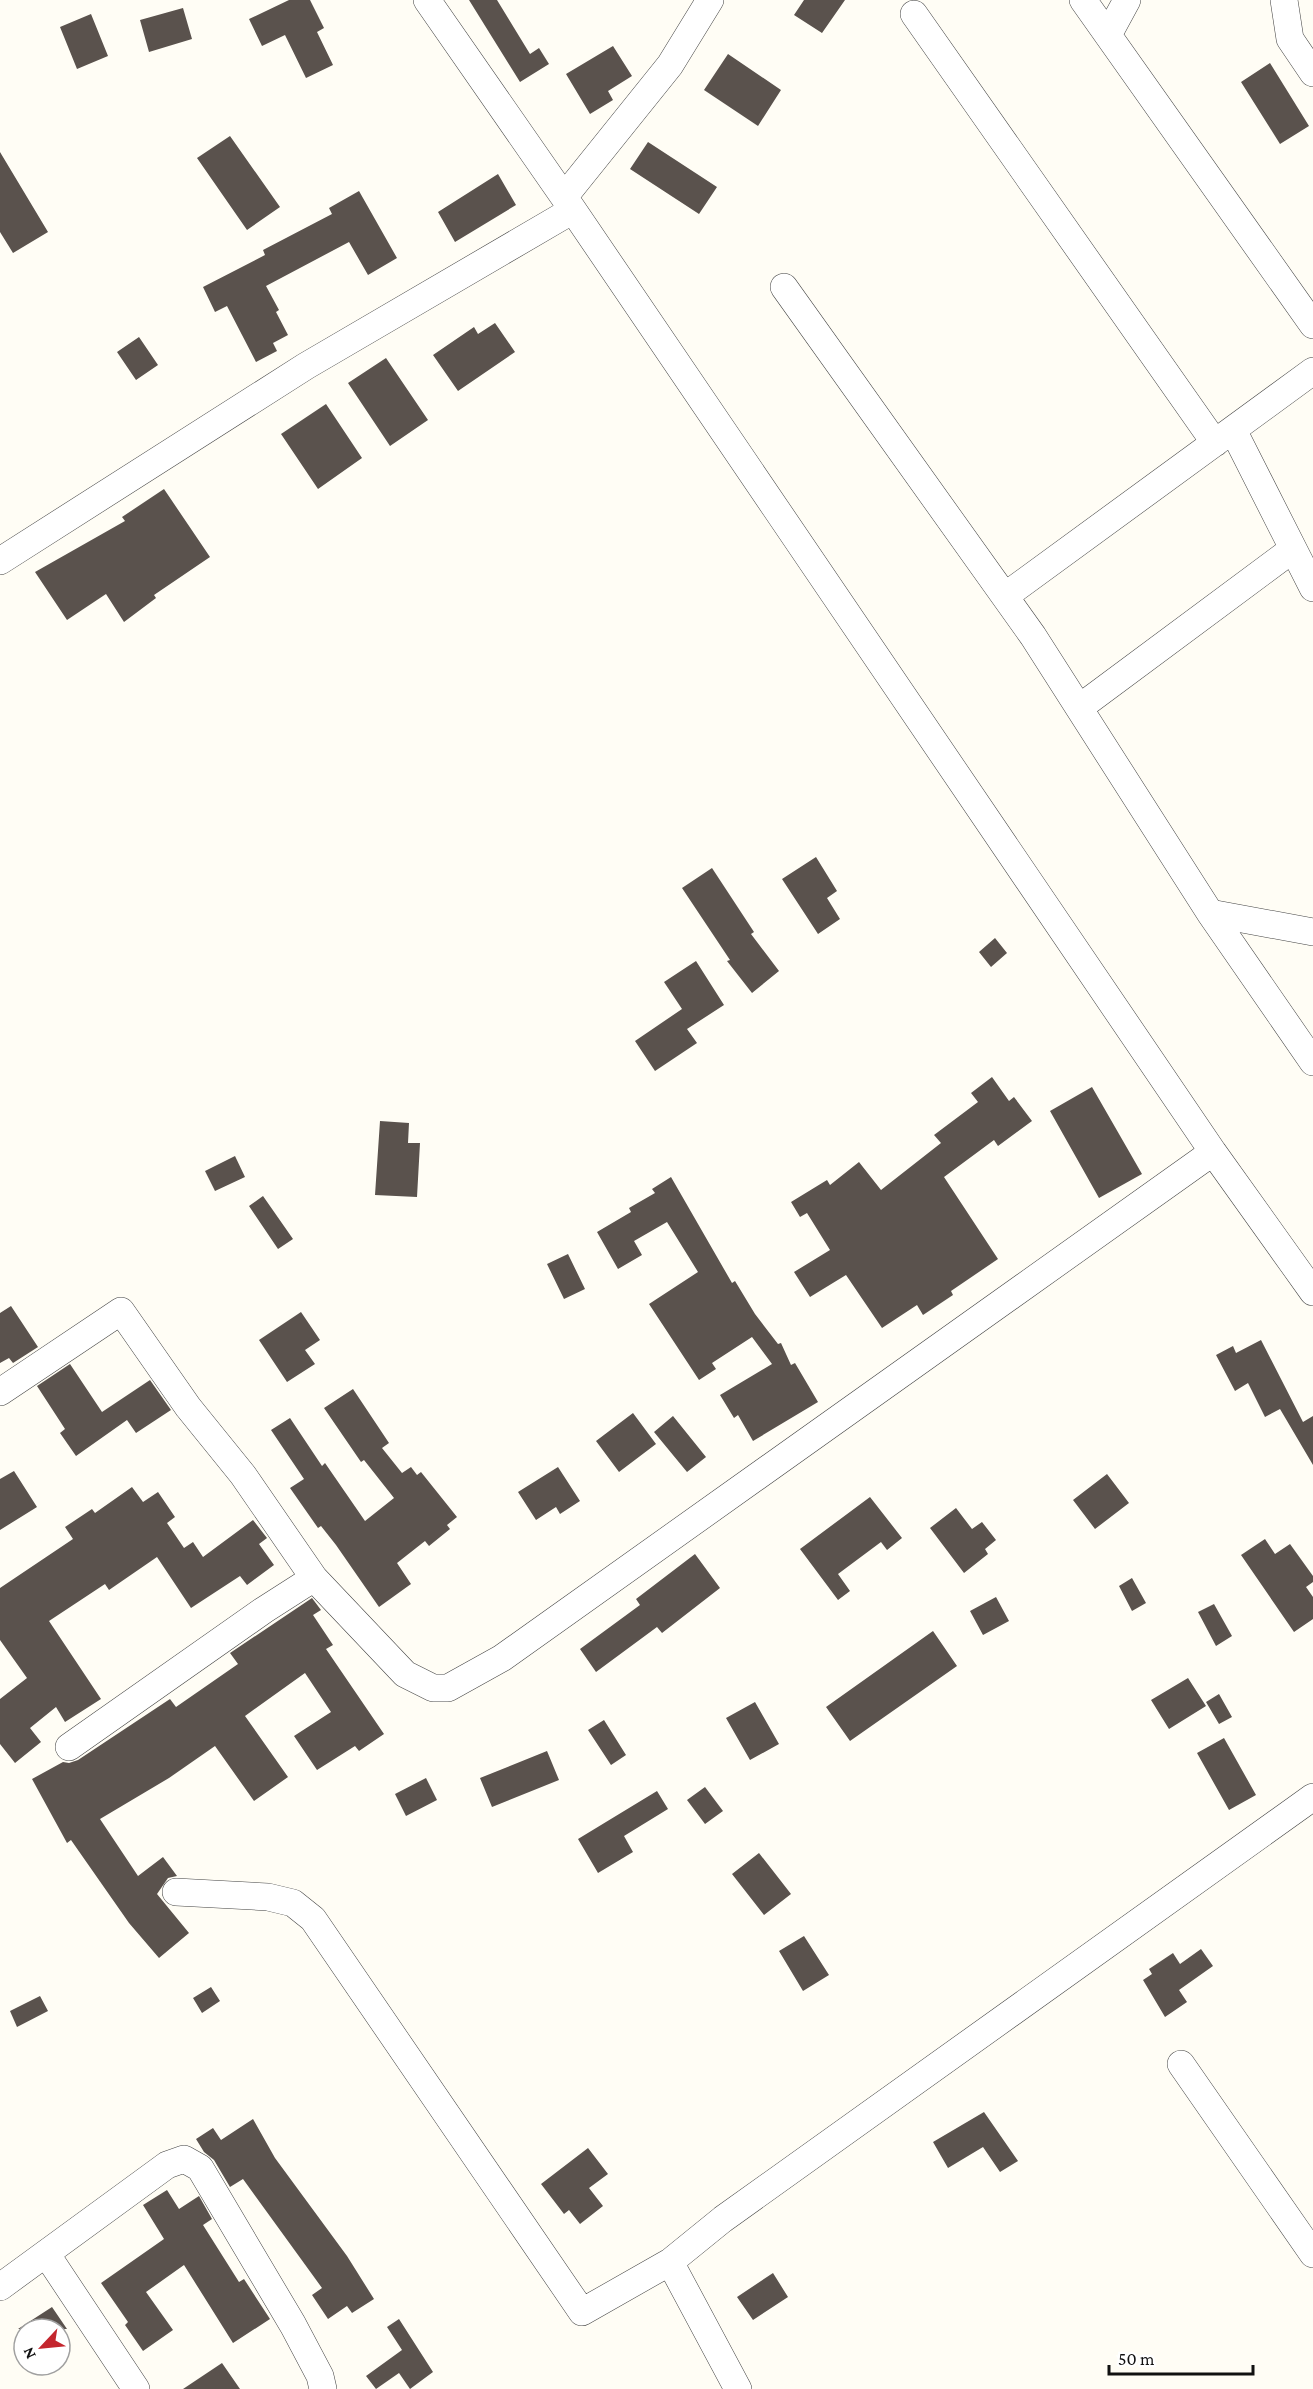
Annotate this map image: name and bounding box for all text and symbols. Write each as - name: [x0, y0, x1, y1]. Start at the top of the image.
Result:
- north arrow: [12, 2317, 72, 2377]
- scale bar: [1109, 2338, 1253, 2376]
- text: N: [19, 2345, 39, 2362]
- text: 50 m: [1118, 2349, 1155, 2369]

